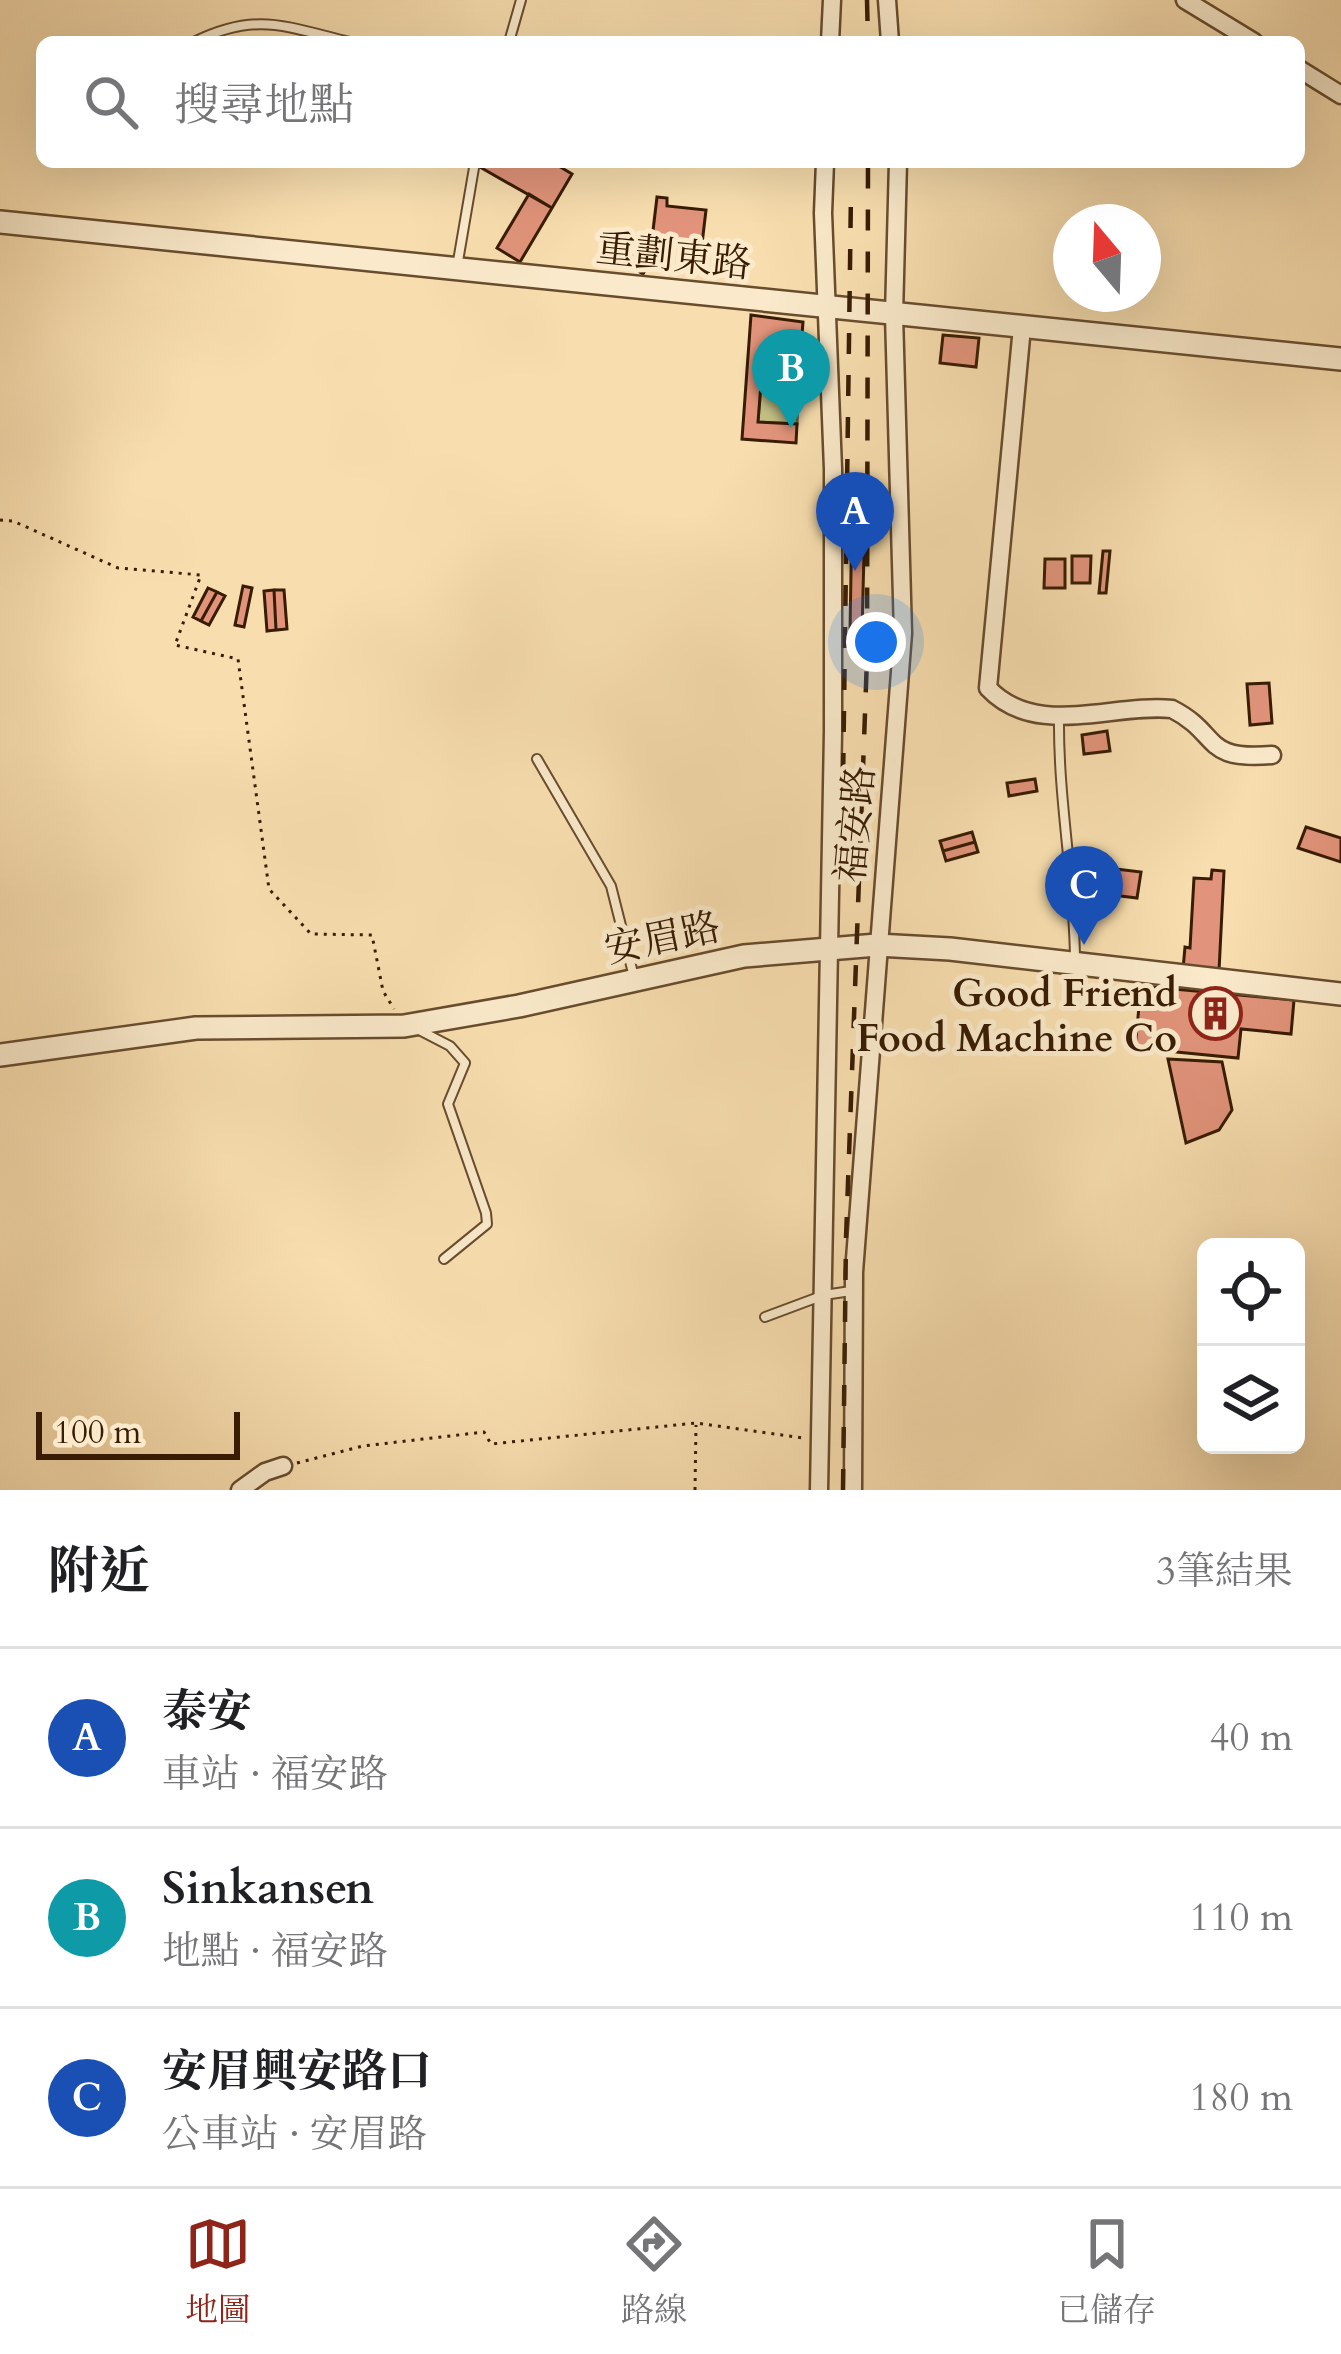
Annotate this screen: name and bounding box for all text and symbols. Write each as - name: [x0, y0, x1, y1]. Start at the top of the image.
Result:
- search box: [36, 36, 1305, 168]
- icon: search: [78, 69, 144, 135]
- text: 搜尋地點: [174, 75, 354, 136]
- north arrow: [1053, 204, 1161, 312]
- street label: 重劃東路: [593, 222, 754, 291]
- pin: B: [752, 329, 830, 428]
- pin: A: [816, 472, 894, 571]
- your location: [846, 612, 906, 672]
- street label: 福安路: [824, 764, 887, 885]
- pin: C: [1045, 846, 1123, 945]
- street label: 安眉路: [600, 900, 725, 977]
- place label: Good Friend Food Machine Co: [856, 967, 1177, 1065]
- building icon: Good Friend Food Machine Co: [1188, 986, 1244, 1042]
- map controls: [1197, 1238, 1305, 1454]
- button: locate: [1197, 1238, 1305, 1346]
- button: layers: [1197, 1346, 1305, 1454]
- scale bar: [36, 1406, 240, 1459]
- text: 100 m: [54, 1410, 141, 1455]
- text: 附近: [48, 1537, 150, 1607]
- text: 3筆結果: [1156, 1545, 1293, 1598]
- text: 泰安: [162, 1681, 252, 1742]
- text: A: [72, 1711, 102, 1764]
- text: 40 m: [1210, 1711, 1293, 1764]
- text: 車站 · 福安路: [162, 1748, 388, 1801]
- text: Sinkansen: [162, 1858, 374, 1919]
- text: B: [73, 1891, 101, 1944]
- text: 110 m: [1190, 1891, 1293, 1944]
- text: 地點 · 福安路: [162, 1925, 388, 1978]
- text: 安眉興安路口: [162, 2041, 432, 2102]
- text: C: [72, 2071, 102, 2124]
- text: 180 m: [1190, 2071, 1293, 2124]
- text: 公車站 · 安眉路: [162, 2108, 427, 2161]
- tab: 地圖: [185, 2211, 251, 2333]
- tab: 路線: [621, 2211, 687, 2333]
- tab: 已儲存: [1057, 2211, 1156, 2333]

